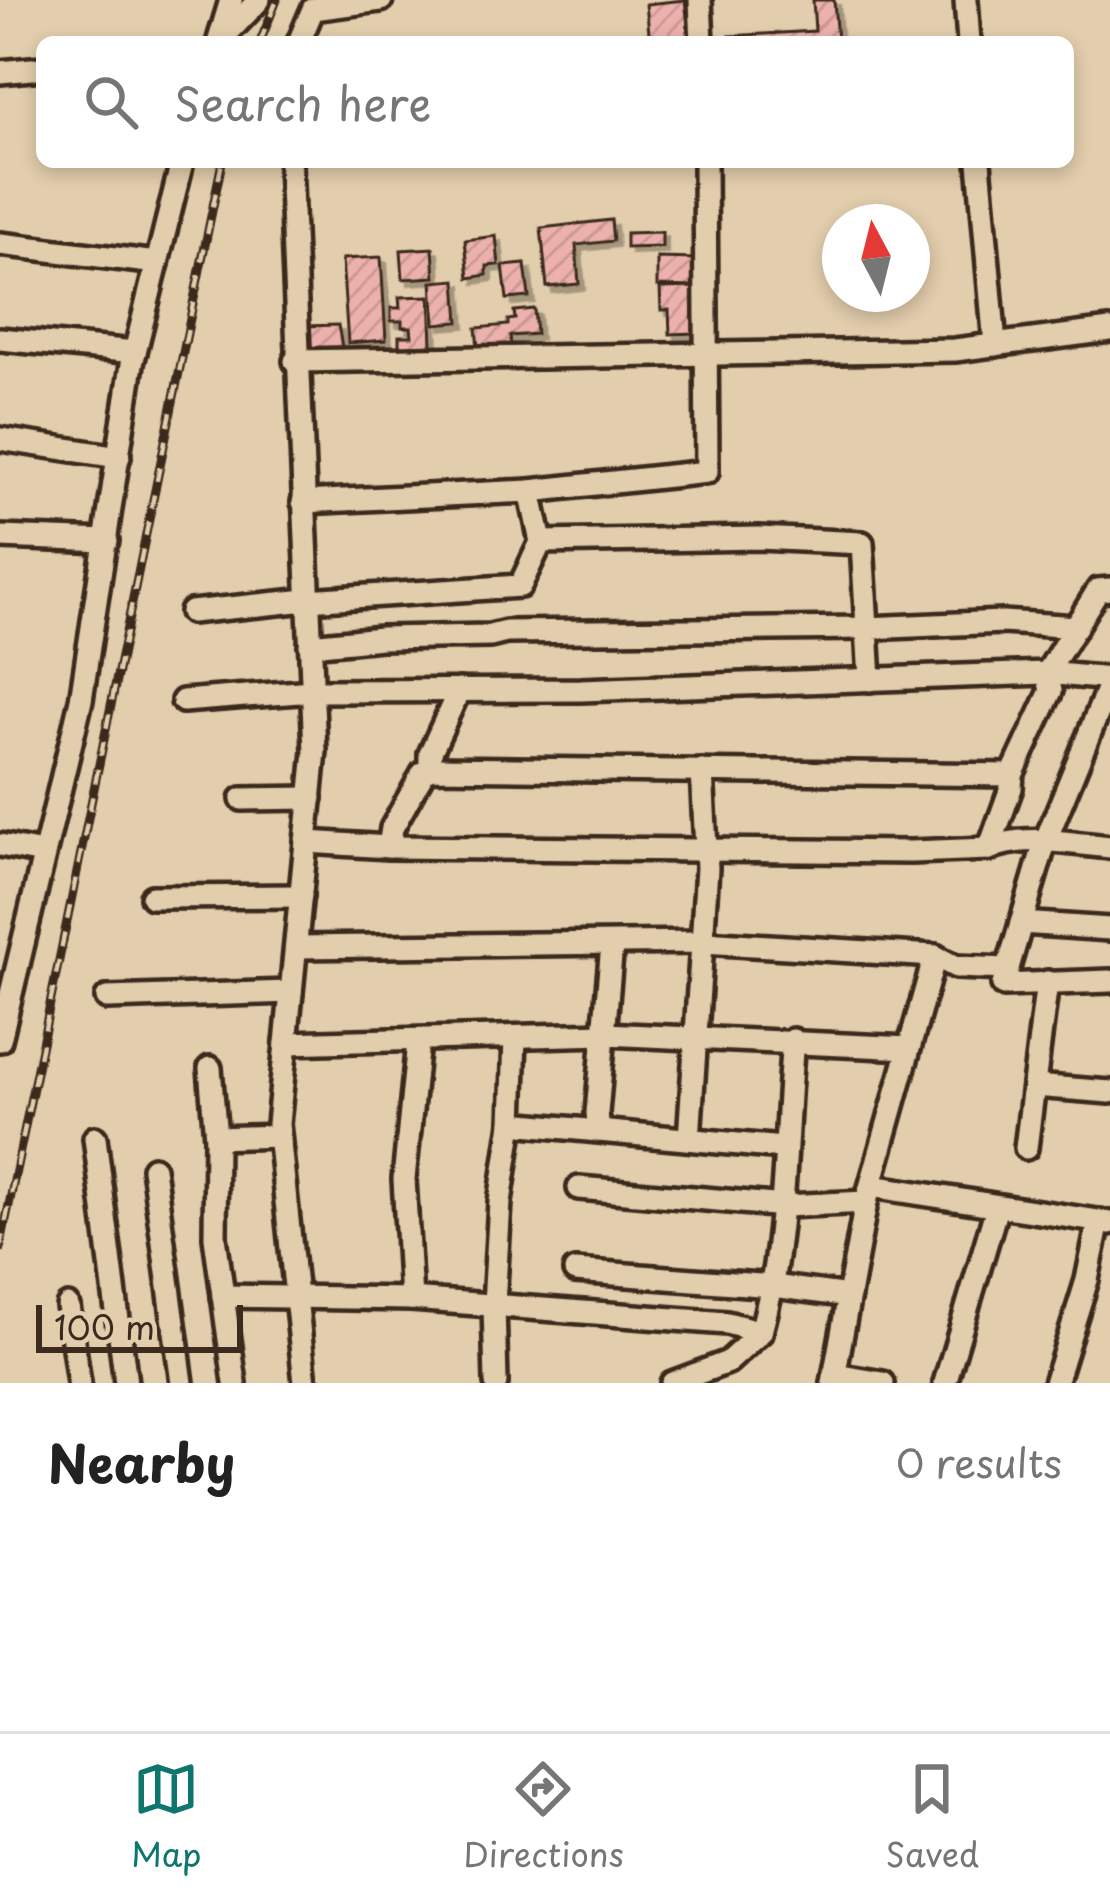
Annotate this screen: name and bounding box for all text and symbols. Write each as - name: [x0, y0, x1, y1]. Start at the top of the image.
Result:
- search box: [36, 36, 1074, 168]
- text: Search here: [174, 68, 431, 136]
- icon: search: [78, 69, 144, 135]
- north arrow: [822, 204, 930, 312]
- scale bar: [36, 1299, 243, 1352]
- text: 100 m: [54, 1301, 155, 1351]
- text: Nearby: [48, 1423, 235, 1500]
- text: 0 results: [896, 1432, 1062, 1491]
- tab: Map: [131, 1756, 201, 1878]
- tab: Directions: [463, 1756, 624, 1878]
- tab: Saved: [885, 1756, 979, 1878]

